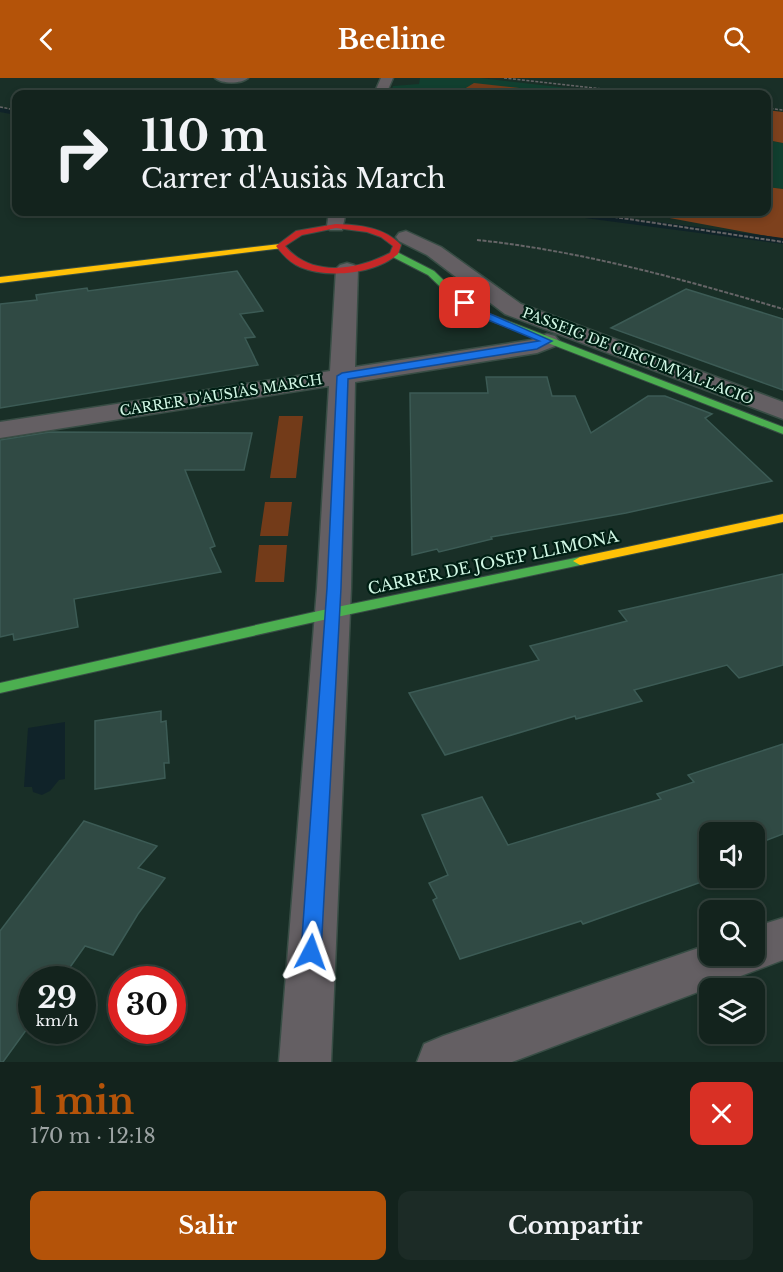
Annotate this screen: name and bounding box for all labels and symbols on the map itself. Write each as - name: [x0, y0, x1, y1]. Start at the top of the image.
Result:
- pin: [439, 277, 490, 328]
- street label: PASSEIG DE CIRCUMVAL·LACIÓ: [520, 304, 756, 408]
- street label: CARRER D'AUSIÀS MARCH: [118, 370, 324, 420]
- street label: CARRER DE JOSEP LLIMONA: [366, 525, 621, 598]
- position arrow: [279, 920, 343, 984]
- speed limit sign: 30: [108, 966, 186, 1044]

